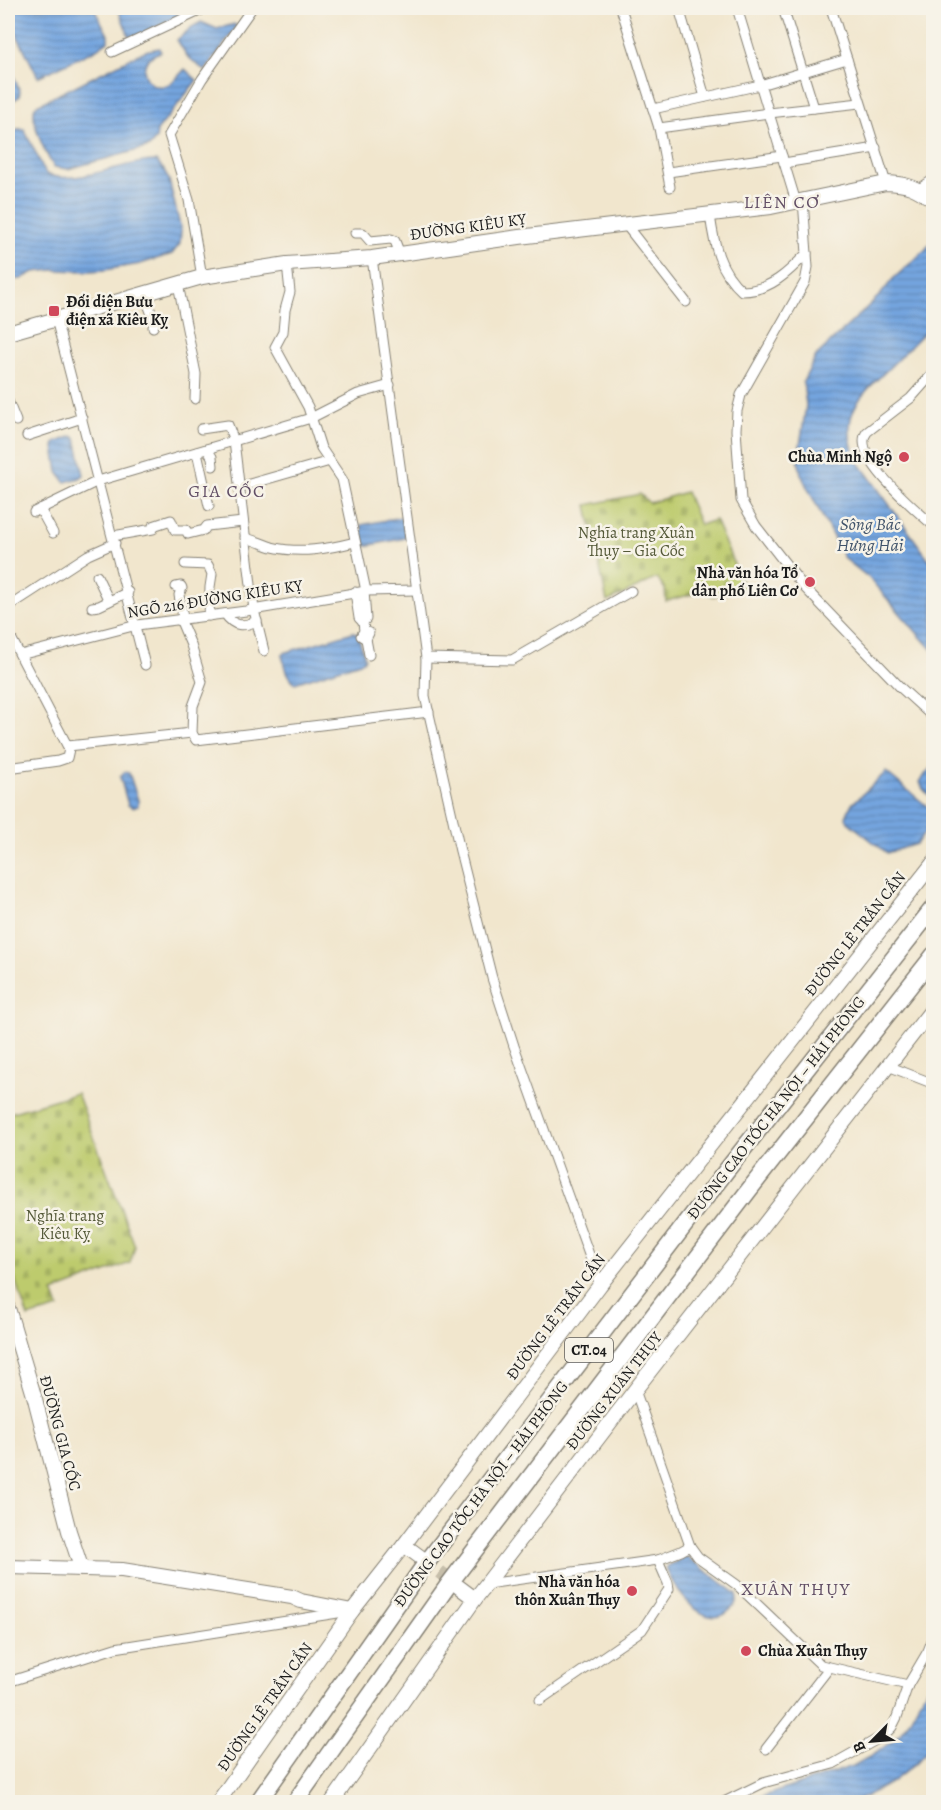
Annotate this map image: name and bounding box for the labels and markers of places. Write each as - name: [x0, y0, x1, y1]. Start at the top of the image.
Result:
- place label: Đối diện Bưu điện xã Kiêu Kỵ: [66, 291, 169, 331]
- marker: Đối diện Bưu điện xã Kiêu Kỵ: [47, 304, 61, 318]
- place label: Chùa Minh Ngộ: [788, 446, 892, 468]
- marker: Chùa Minh Ngộ: [897, 450, 911, 464]
- place label: Nhà văn hóa Tổ dân phố Liên Cơ: [691, 562, 799, 602]
- marker: Nhà văn hóa Tổ dân phố Liên Cơ: [803, 575, 817, 589]
- place label: Nhà văn hóa thôn Xuân Thụy: [515, 1571, 621, 1611]
- marker: Nhà văn hóa thôn Xuân Thụy: [625, 1584, 639, 1598]
- place label: Chùa Xuân Thụy: [758, 1640, 868, 1662]
- marker: Chùa Xuân Thụy: [739, 1644, 753, 1658]

